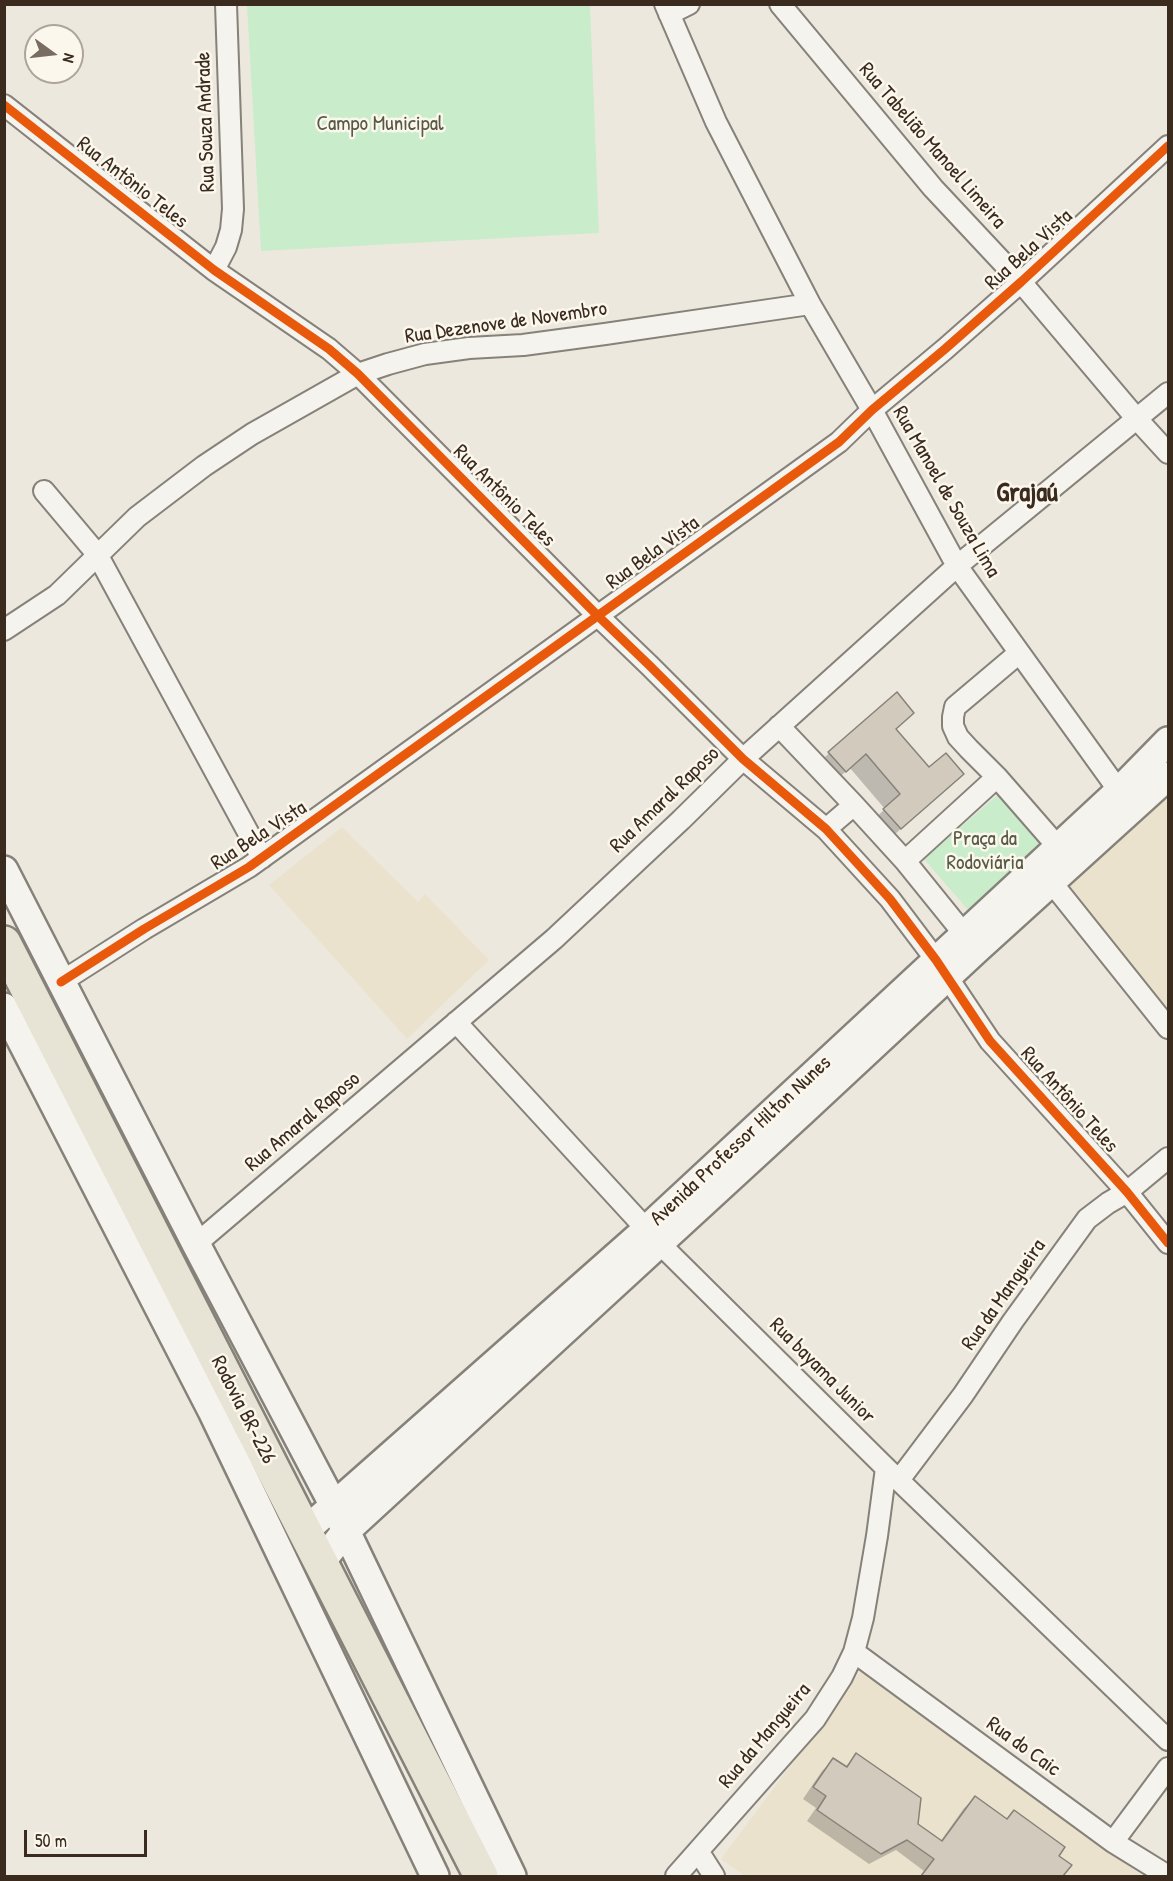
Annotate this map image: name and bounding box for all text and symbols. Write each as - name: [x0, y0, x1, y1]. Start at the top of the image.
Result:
- north arrow: [24, 24, 84, 84]
- text: N: [58, 51, 81, 65]
- street label: Rua Souza Andrade: [191, 51, 221, 193]
- street label: Rua Tabelião Manoel Limeira: [853, 58, 1011, 234]
- park label: Campo Municipal: [316, 111, 444, 137]
- street label: Rua Antônio Teles: [71, 132, 193, 234]
- street label: Rua Bela Vista: [980, 204, 1078, 296]
- street label: Rua Dezenove de Novembro: [404, 296, 608, 350]
- street label: Rua Manoel de Souza Lima: [887, 402, 1005, 582]
- street label: Rua Antônio Teles: [448, 440, 560, 552]
- district label: Grajaú: [996, 478, 1058, 510]
- street label: Rua Bela Vista: [602, 511, 704, 595]
- street label: Rua Amaral Raposo: [605, 742, 725, 858]
- street label: Rua Bela Vista: [207, 796, 311, 876]
- park label: Praça da Rodoviária: [946, 826, 1024, 876]
- street label: Rua Antônio Teles: [1015, 1042, 1123, 1158]
- street label: Avenida Professor Hilton Nunes: [645, 1051, 837, 1231]
- street label: Rua Amaral Raposo: [240, 1067, 366, 1177]
- street label: Rua da Mangueira: [957, 1235, 1051, 1355]
- street label: Rua bayama Junior: [764, 1313, 880, 1429]
- street label: Rodovia BR-226: [205, 1352, 281, 1468]
- street label: Rua da Mangueira: [714, 1678, 816, 1794]
- street label: Rua do Caic: [981, 1712, 1065, 1782]
- scale bar: [27, 1818, 150, 1856]
- text: 50 m: [35, 1828, 67, 1853]

